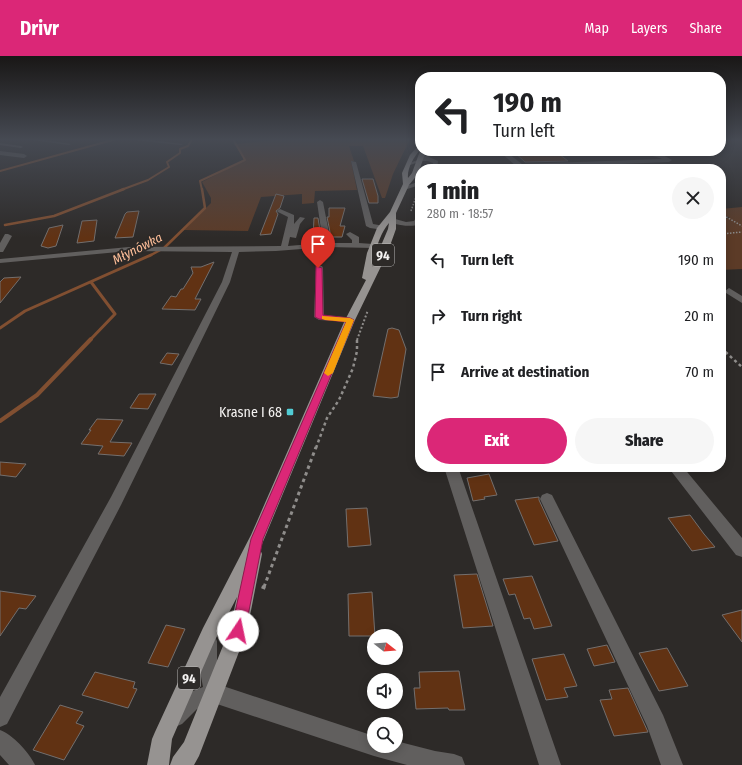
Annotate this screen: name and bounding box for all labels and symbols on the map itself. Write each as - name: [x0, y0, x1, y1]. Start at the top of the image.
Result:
- pin: [301, 227, 335, 268]
- water label: Młynówka: [110, 229, 165, 267]
- road number: 94: [372, 244, 394, 266]
- place label: Krasne I 68: [219, 404, 282, 421]
- marker: Krasne I 68: [285, 407, 295, 417]
- position arrow: [217, 610, 259, 652]
- north arrow: [367, 629, 403, 665]
- road number: 94: [178, 667, 200, 689]

